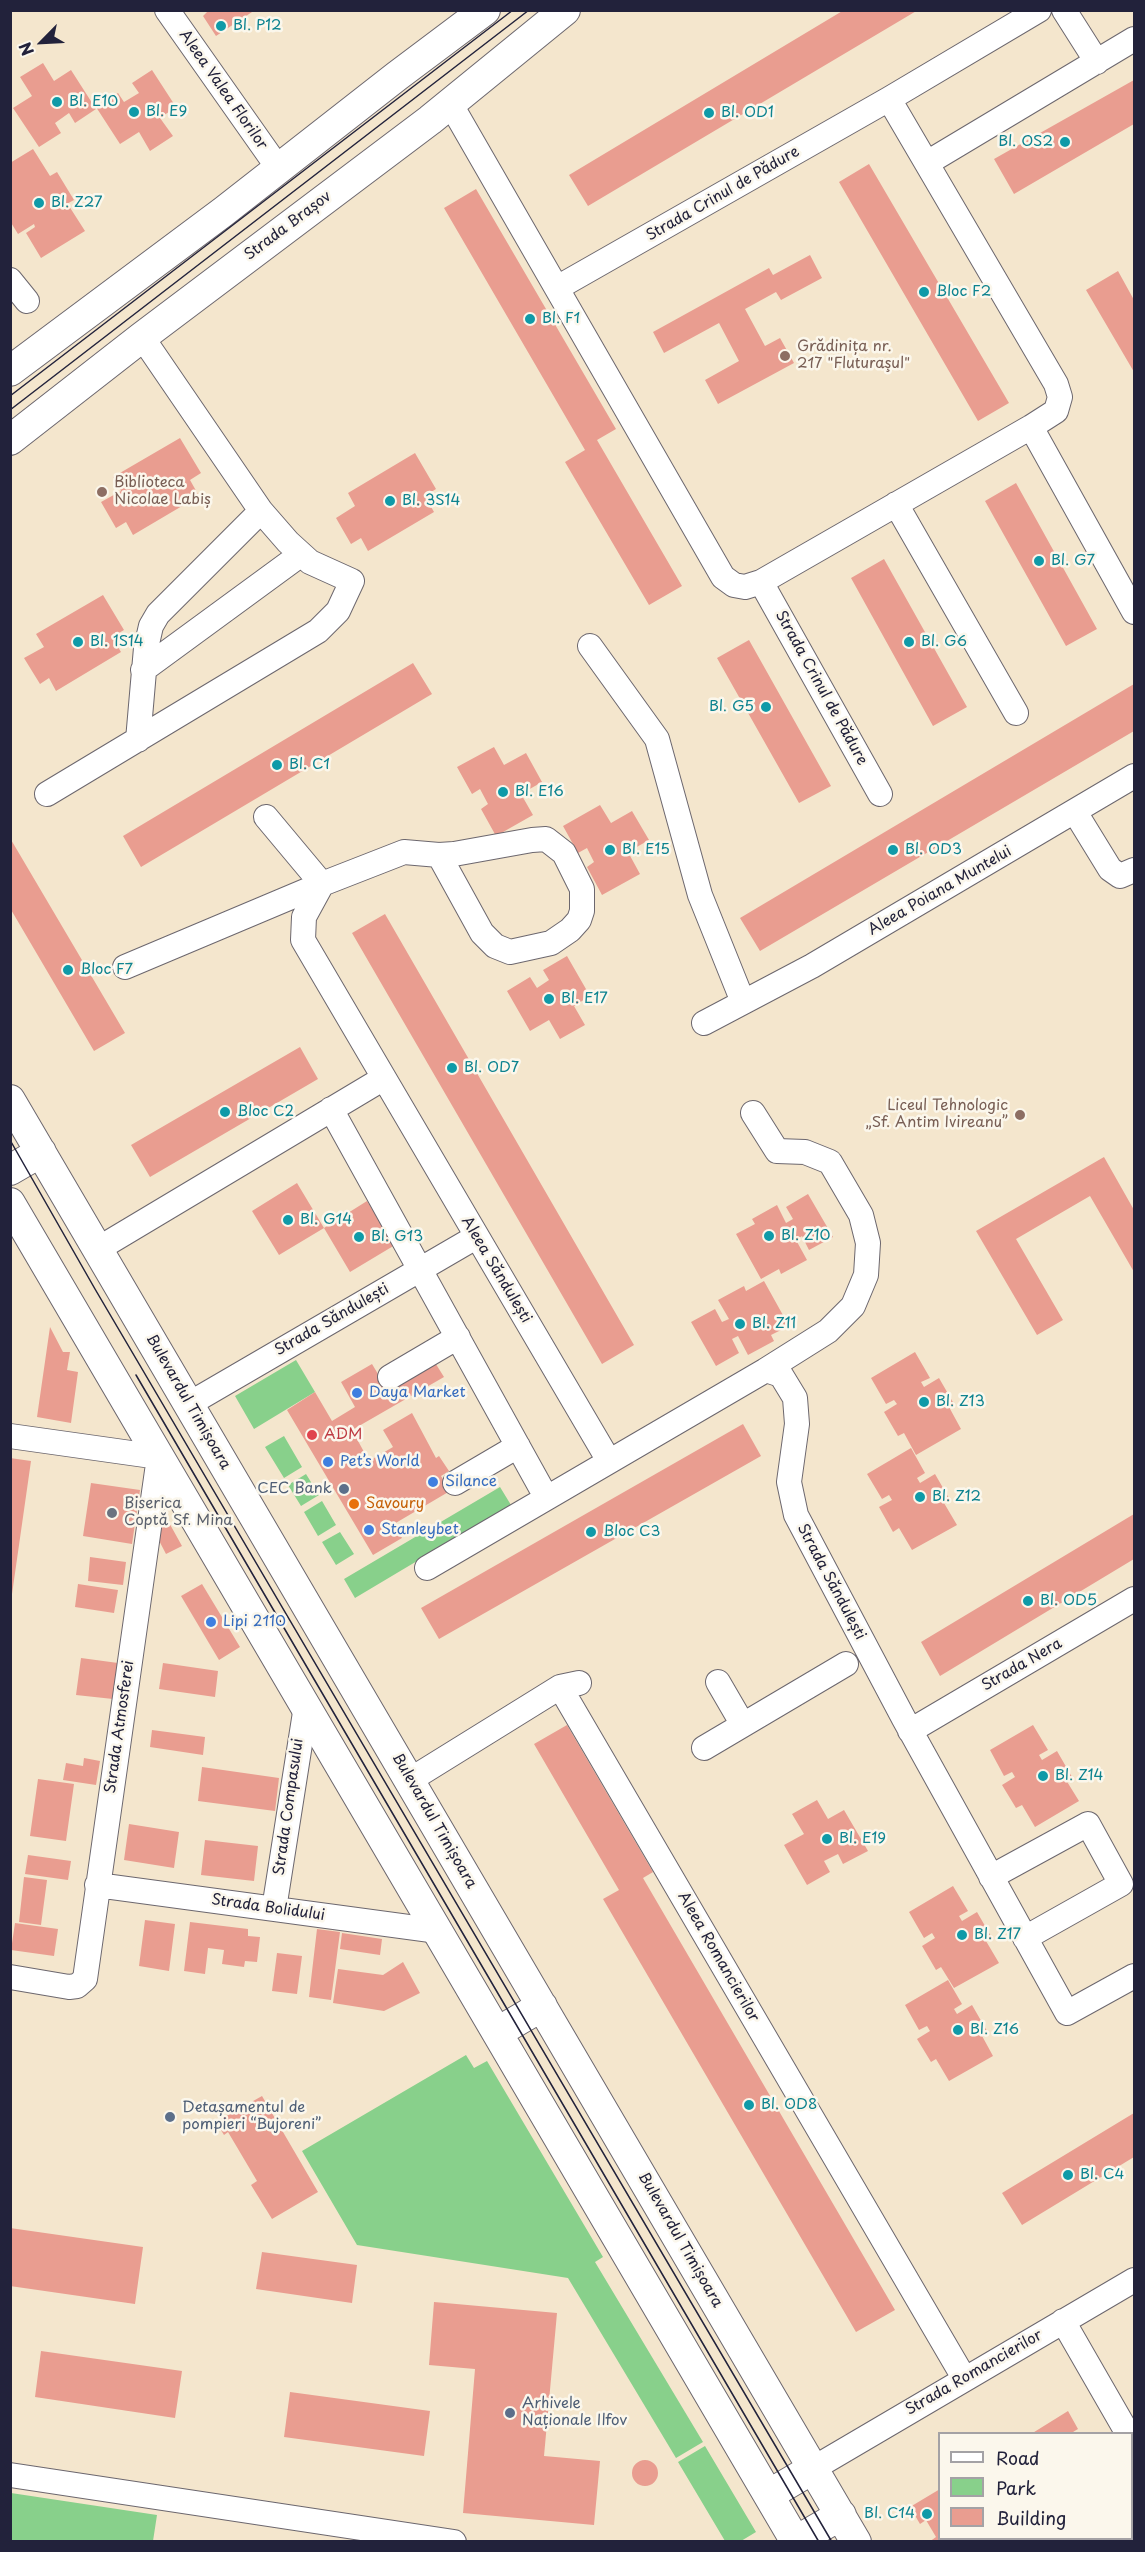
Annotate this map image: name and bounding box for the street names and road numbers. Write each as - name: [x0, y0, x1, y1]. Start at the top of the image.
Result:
- street label: Aleea Valea Florilor: [175, 27, 271, 153]
- street label: Strada Crinul de Pădure: [643, 143, 803, 245]
- street label: Strada Brașov: [241, 188, 335, 264]
- street label: Strada Crinul de Pădure: [771, 608, 871, 768]
- street label: Aleea Poiana Muntelui: [865, 843, 1015, 939]
- street label: Aleea Săndulești: [457, 1214, 535, 1326]
- street label: Strada Săndulești: [272, 1280, 392, 1360]
- street label: Bulevardul Timișoara: [142, 1331, 234, 1473]
- street label: Strada Săndulești: [793, 1521, 869, 1643]
- street label: Strada Nera: [979, 1635, 1065, 1695]
- street label: Strada Atmosferei: [102, 1659, 138, 1795]
- street label: Strada Compasului: [270, 1737, 308, 1877]
- street label: Bulevardul Timișoara: [388, 1750, 480, 1892]
- street label: Aleea Romancierilor: [673, 1889, 763, 2025]
- street label: Strada Bolidului: [210, 1891, 326, 1925]
- street label: Bulevardul Timișoara: [634, 2169, 726, 2311]
- street label: Strada Romancierilor: [902, 2326, 1046, 2420]

